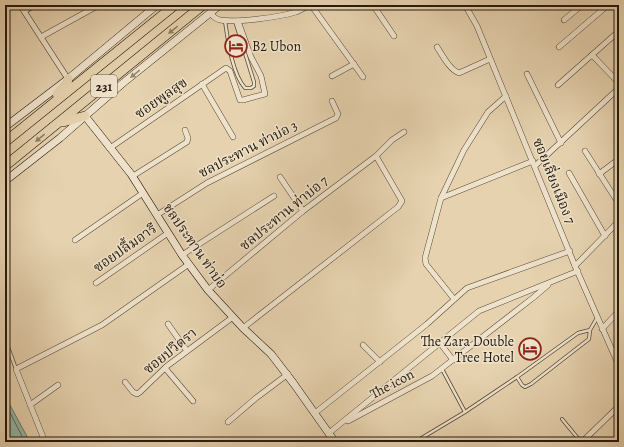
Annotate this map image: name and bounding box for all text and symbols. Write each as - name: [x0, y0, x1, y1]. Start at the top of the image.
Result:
- one-way arrow: [167, 25, 178, 34]
- hotel icon: B2 Ubon: [223, 33, 249, 59]
- place label: B2 Ubon: [252, 37, 301, 56]
- one-way arrow: [130, 69, 141, 78]
- street label: ซอยพูลสุข: [131, 73, 191, 123]
- road number: 231: [91, 75, 117, 97]
- street label: ชลประทาน ท่าบ่อ 3: [195, 116, 301, 182]
- one-way arrow: [34, 134, 45, 143]
- street label: ซอยเลี่ยงเมือง 7: [528, 135, 581, 227]
- street label: ชลประทาน ท่าบ่อ 7: [236, 171, 332, 255]
- street label: ชลประทาน ท่าบ่อ: [159, 200, 231, 292]
- street label: ซอยปลื้มอารี: [89, 218, 161, 277]
- street label: ซอยปวิตรา: [139, 323, 201, 379]
- place label: The Zara Double Tree Hotel: [421, 332, 515, 367]
- hotel icon: The Zara Double Tree Hotel: [517, 336, 543, 362]
- street label: The icon: [367, 364, 418, 403]

